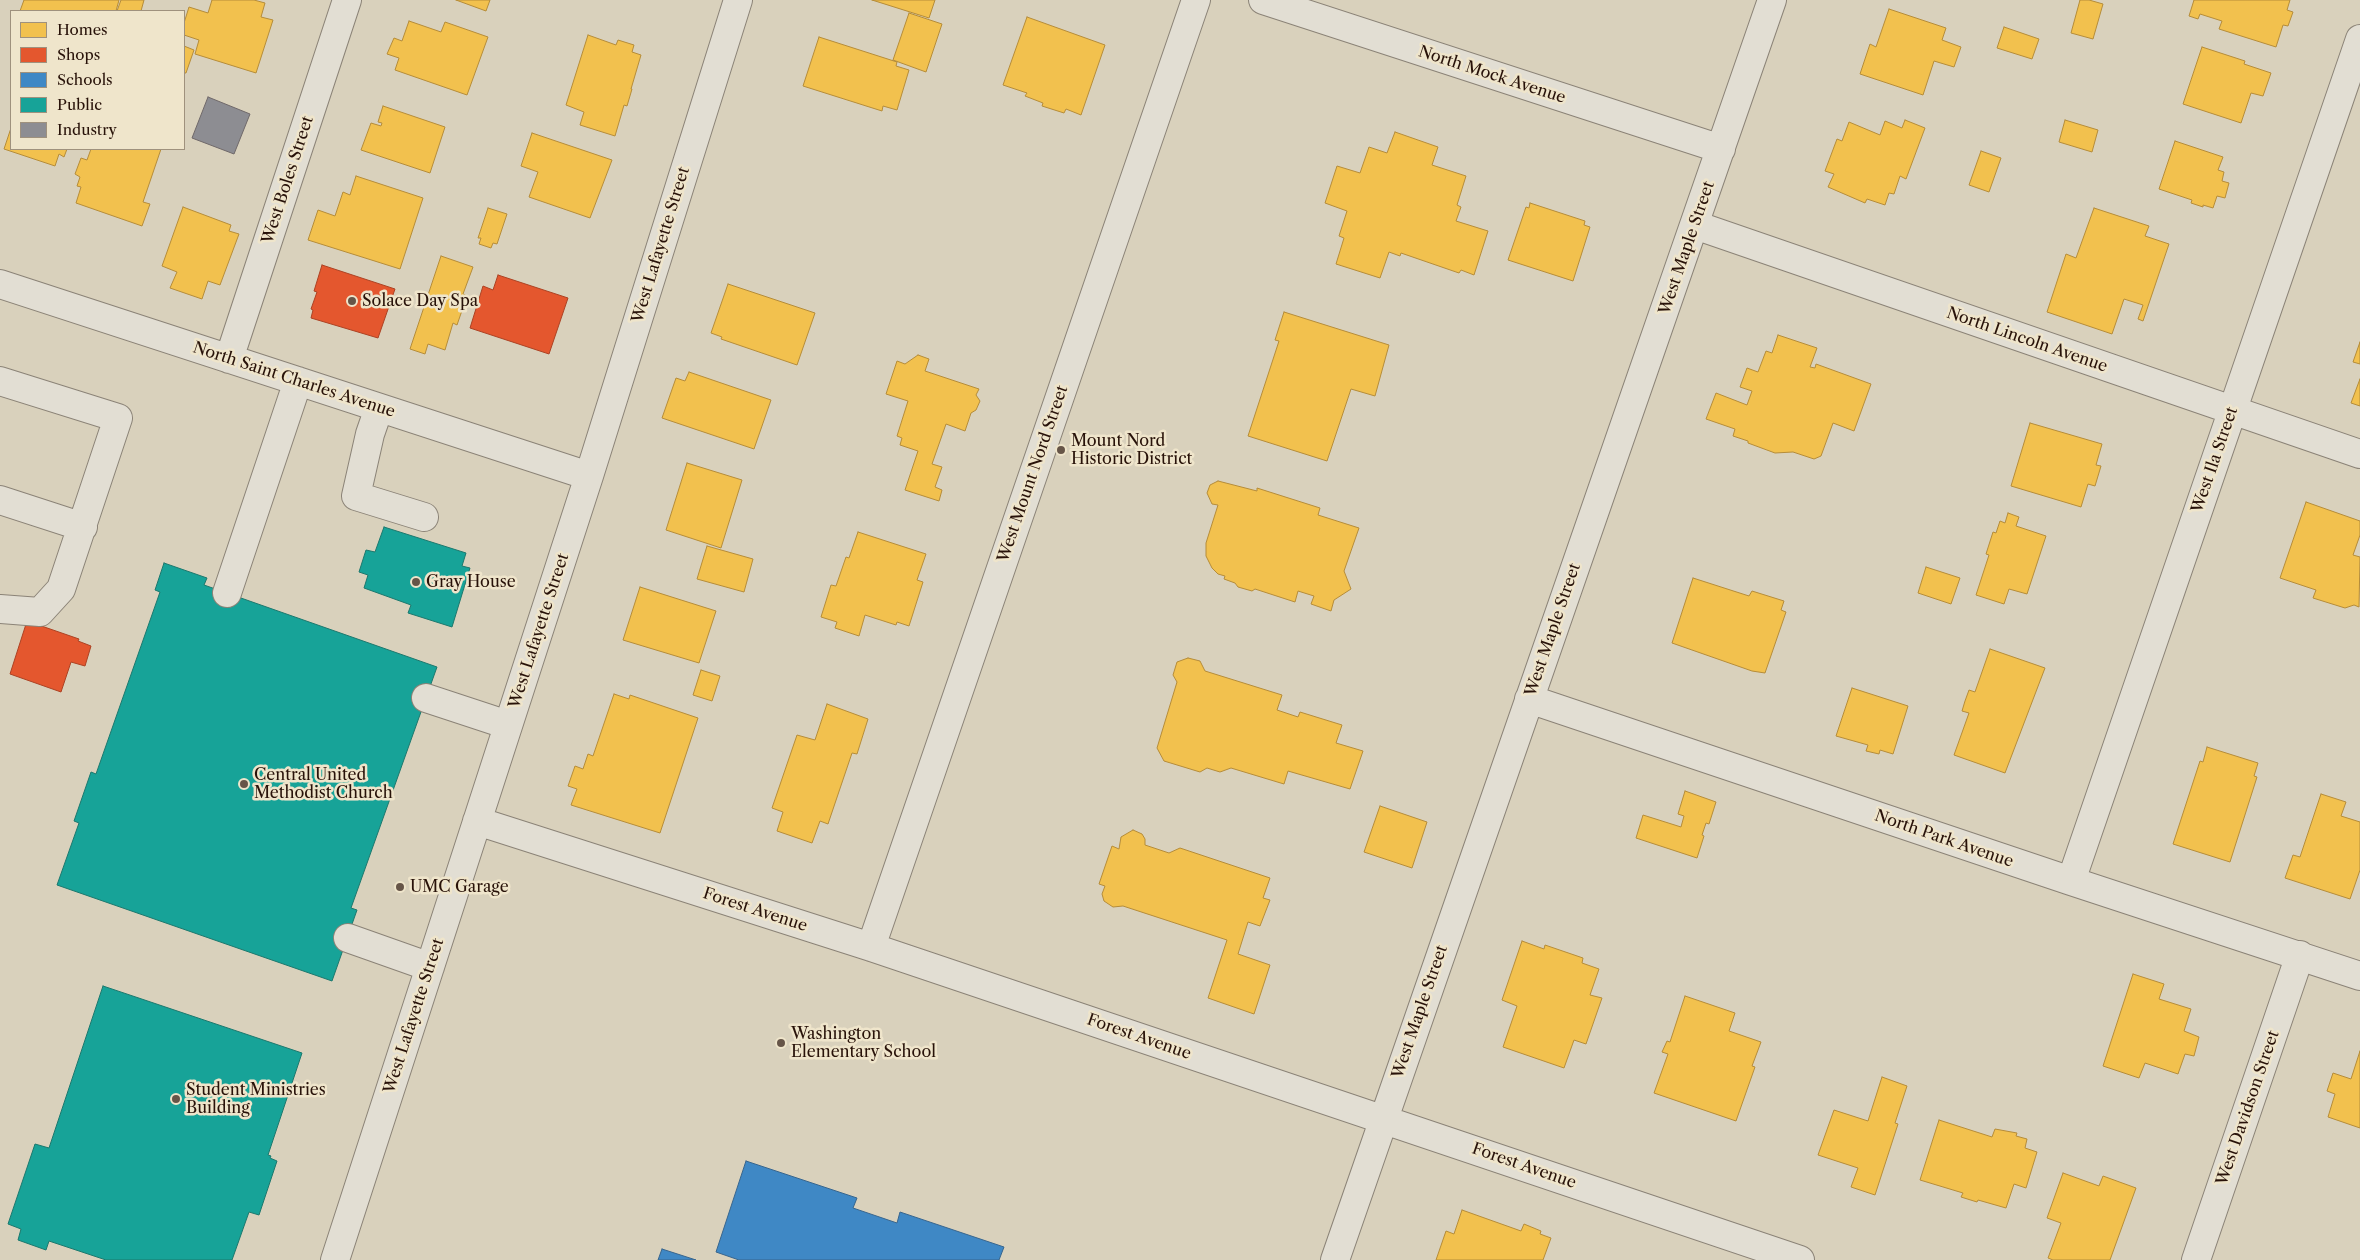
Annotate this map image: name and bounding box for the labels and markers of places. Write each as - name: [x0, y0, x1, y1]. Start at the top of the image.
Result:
- place label: Solace Day Spa: [362, 291, 478, 311]
- marker: Solace Day Spa: [346, 295, 358, 307]
- place label: Mount Nord Historic District: [1071, 431, 1192, 469]
- marker: Mount Nord Historic District: [1055, 444, 1067, 456]
- place label: Gray House: [426, 572, 516, 592]
- marker: Gray House: [410, 576, 422, 588]
- place label: Central United Methodist Church: [254, 765, 393, 803]
- marker: Central United Methodist Church: [238, 778, 250, 790]
- place label: UMC Garage: [410, 877, 509, 897]
- marker: UMC Garage: [394, 881, 406, 893]
- place label: Washington Elementary School: [791, 1024, 936, 1062]
- marker: Washington Elementary School: [775, 1037, 787, 1049]
- place label: Student Ministries Building: [186, 1080, 326, 1118]
- marker: Student Ministries Building: [170, 1093, 182, 1105]

